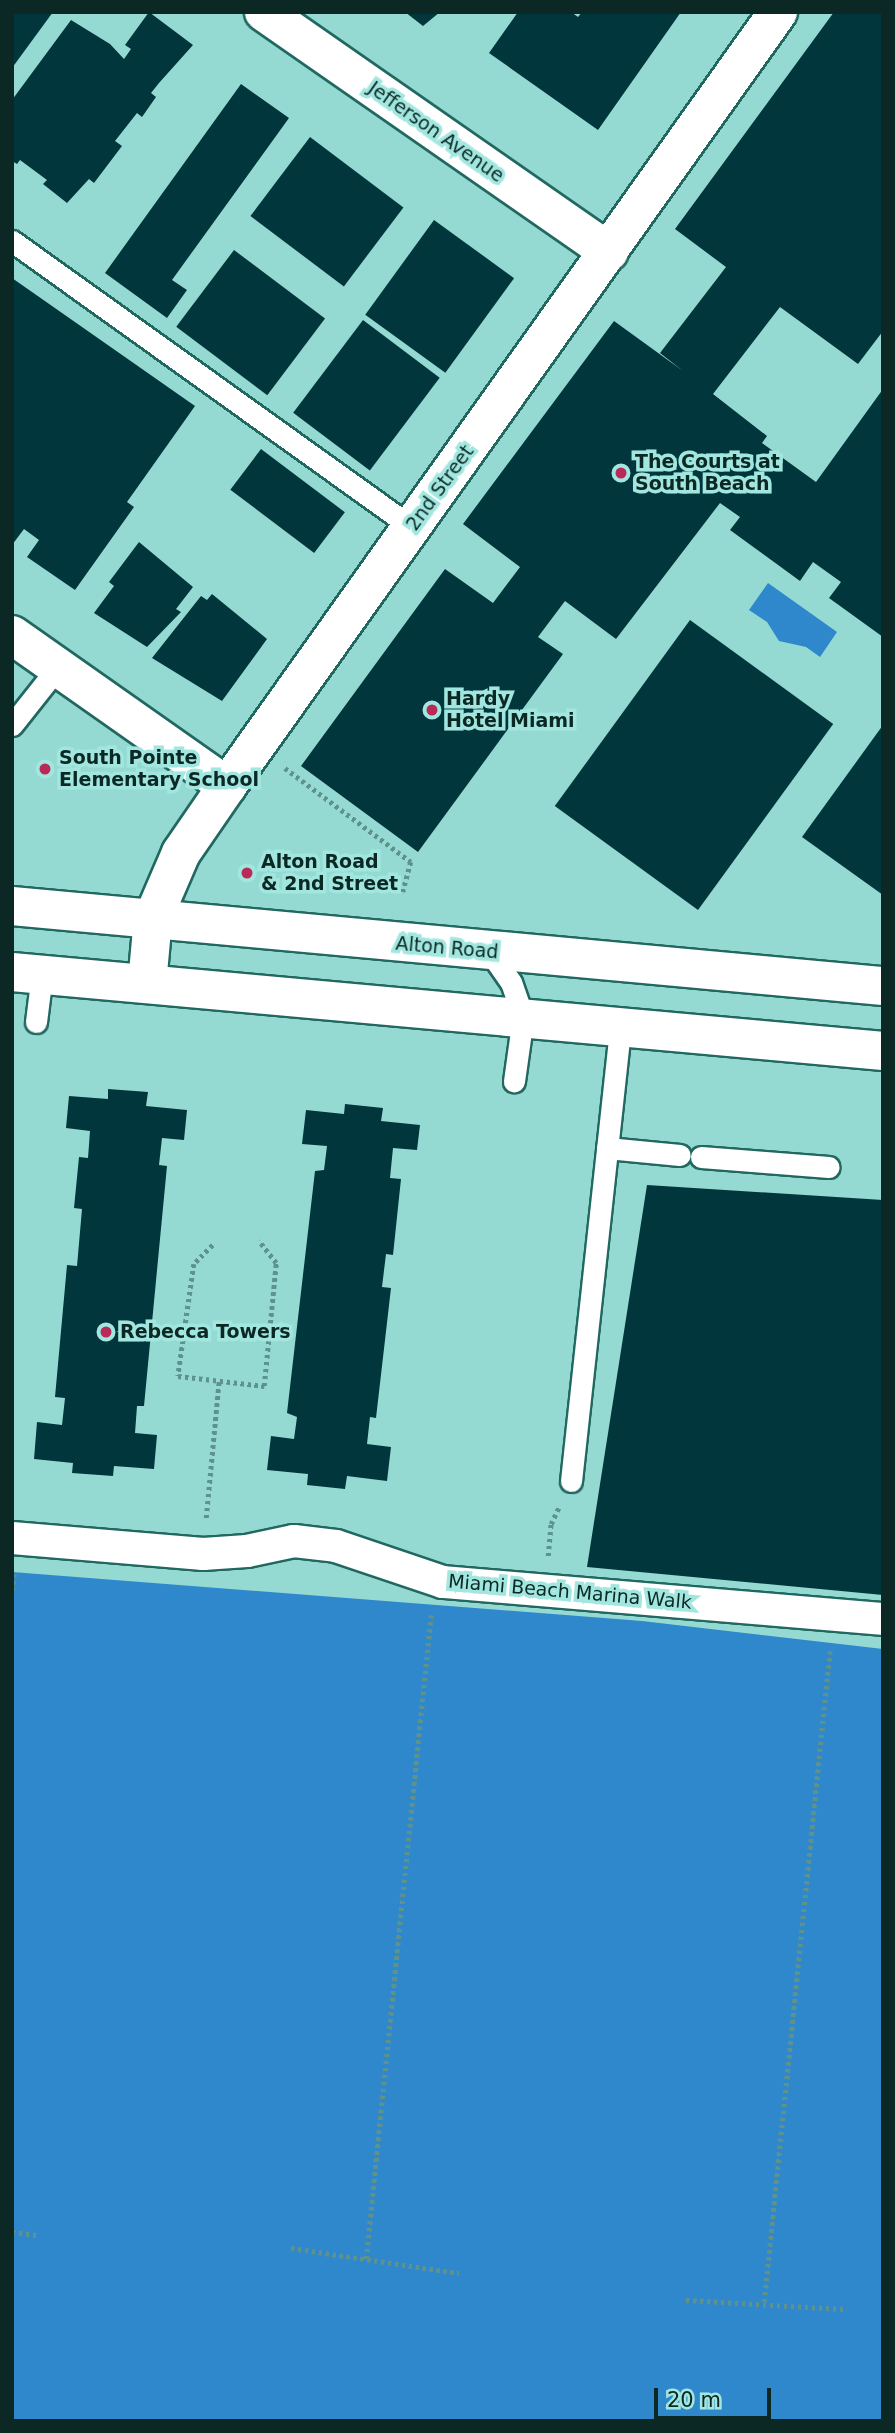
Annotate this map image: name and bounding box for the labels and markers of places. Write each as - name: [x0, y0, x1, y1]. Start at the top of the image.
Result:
- place label: The Courts at South Beach: [635, 451, 780, 495]
- marker: The Courts at South Beach: [613, 465, 629, 481]
- place label: Hardy Hotel Miami: [446, 688, 575, 732]
- marker: Hardy Hotel Miami: [424, 702, 440, 718]
- place label: South Pointe Elementary School: [59, 747, 259, 791]
- marker: South Pointe Elementary School: [37, 761, 53, 777]
- place label: Alton Road & 2nd Street: [261, 851, 398, 895]
- marker: Alton Road & 2nd Street: [239, 865, 255, 881]
- place label: Rebecca Towers: [120, 1321, 291, 1343]
- marker: Rebecca Towers: [98, 1324, 114, 1340]

